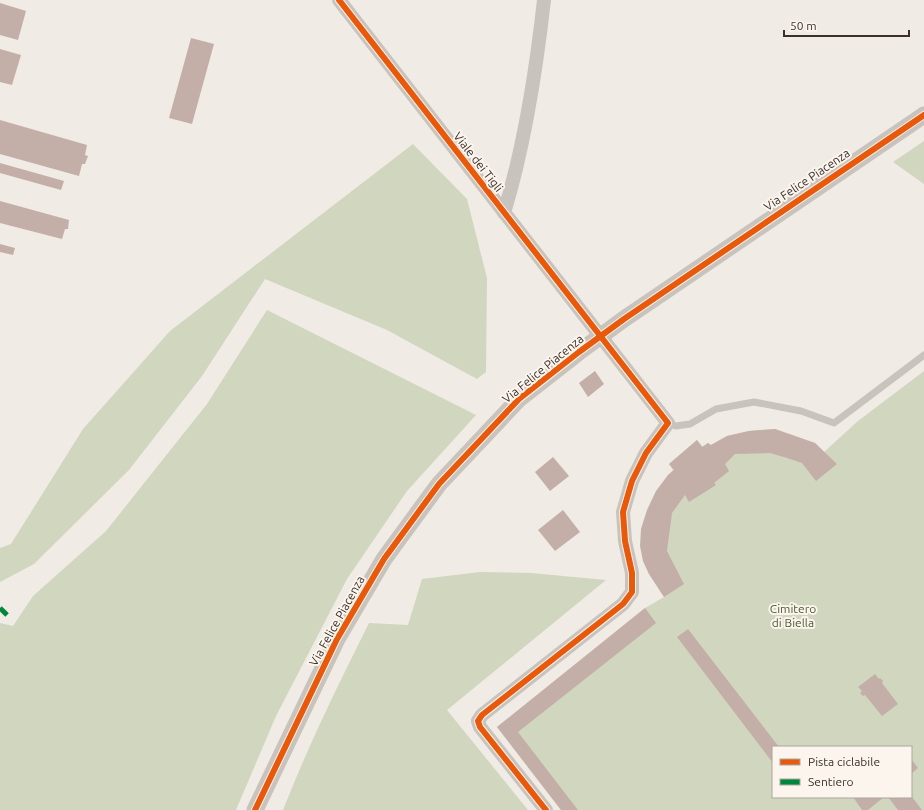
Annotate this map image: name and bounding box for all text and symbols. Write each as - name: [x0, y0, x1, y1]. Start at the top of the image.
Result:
- scale bar: [784, 12, 909, 38]
- text: 50 m: [790, 19, 817, 32]
- street label: Viale dei Tigli: [451, 129, 506, 194]
- street label: Via Felice Piacenza: [761, 146, 852, 213]
- street label: Via Felice Piacenza: [499, 332, 586, 405]
- street label: Via Felice Piacenza: [306, 574, 367, 668]
- park label: Cimitero di Biella: [770, 602, 816, 629]
- legend: [772, 746, 912, 798]
- text: Pista ciclabile: [808, 755, 880, 768]
- text: Sentiero: [808, 775, 854, 788]

